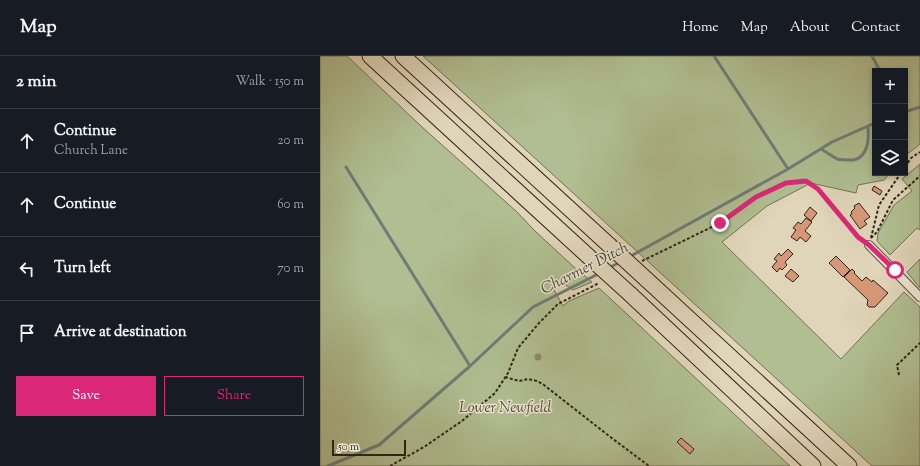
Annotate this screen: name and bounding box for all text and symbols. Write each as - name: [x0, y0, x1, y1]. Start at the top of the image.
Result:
- text: Map: [20, 14, 57, 41]
- text: Home: [682, 18, 719, 38]
- text: Map: [741, 18, 768, 38]
- text: About: [790, 18, 829, 38]
- text: Contact: [851, 18, 900, 38]
- map controls: [872, 68, 908, 176]
- button: +: [872, 68, 908, 104]
- text: 2 min: [16, 70, 57, 94]
- text: Walk · 150 m: [235, 73, 304, 91]
- button: −: [872, 104, 908, 140]
- text: Continue: [54, 121, 116, 142]
- icon: ahead: [16, 130, 38, 152]
- text: 20 m: [278, 132, 304, 150]
- button: layers: [872, 140, 908, 176]
- text: Church Lane: [54, 142, 128, 160]
- icon: ahead: [16, 194, 38, 216]
- text: Continue: [54, 194, 116, 215]
- text: 60 m: [277, 196, 304, 214]
- route end: [711, 214, 729, 232]
- water label: Charmer Ditch: [537, 237, 633, 301]
- icon: left: [16, 258, 38, 280]
- text: Turn left: [54, 258, 111, 279]
- text: 70 m: [277, 260, 304, 278]
- route start: [886, 261, 904, 279]
- icon: arrive: [16, 322, 38, 344]
- text: Arrive at destination: [54, 322, 187, 343]
- button: Save: [16, 376, 156, 416]
- button: Share: [164, 376, 304, 416]
- park label: Lower Newfield: [459, 398, 552, 419]
- scale bar: [332, 438, 406, 457]
- text: 50 m: [338, 439, 359, 455]

